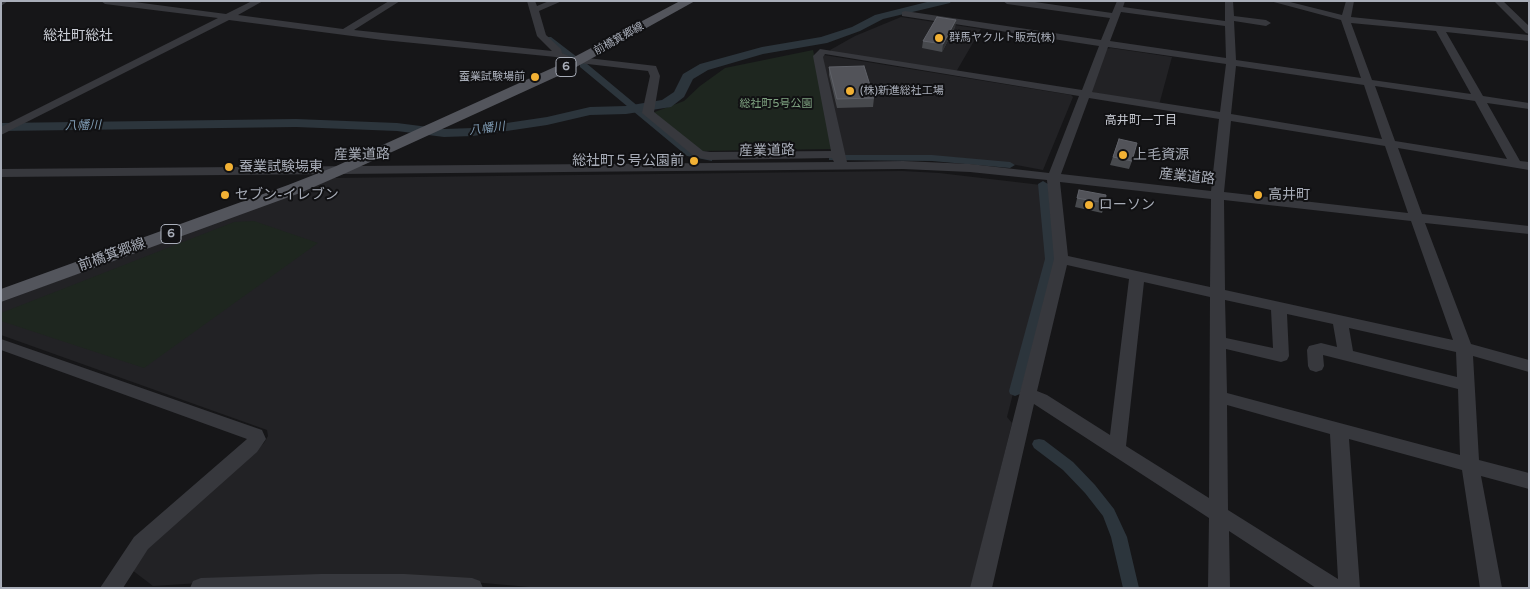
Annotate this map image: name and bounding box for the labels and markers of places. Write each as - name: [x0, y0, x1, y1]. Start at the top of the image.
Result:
- place label: 群馬ヤクルト販売(株): [949, 31, 1055, 45]
- marker: 群馬ヤクルト販売(株): [933, 32, 945, 44]
- place label: 蚕業試験場前: [459, 70, 525, 84]
- marker: 蚕業試験場前: [529, 71, 541, 83]
- place label: (株)新進総社工場: [860, 84, 944, 98]
- marker: (株)新進総社工場: [844, 85, 856, 97]
- place label: 上毛資源: [1133, 147, 1189, 163]
- marker: 上毛資源: [1117, 149, 1129, 161]
- place label: 総社町５号公園前: [572, 153, 684, 169]
- marker: 総社町５号公園前: [688, 155, 700, 167]
- place label: 蚕業試験場東: [239, 159, 323, 175]
- marker: 蚕業試験場東: [223, 161, 235, 173]
- place label: セブン-イレブン: [235, 187, 339, 203]
- place label: 高井町: [1268, 187, 1310, 203]
- marker: セブン-イレブン: [219, 189, 231, 201]
- marker: 高井町: [1252, 189, 1264, 201]
- place label: ローソン: [1099, 197, 1155, 213]
- marker: ローソン: [1083, 199, 1095, 211]

